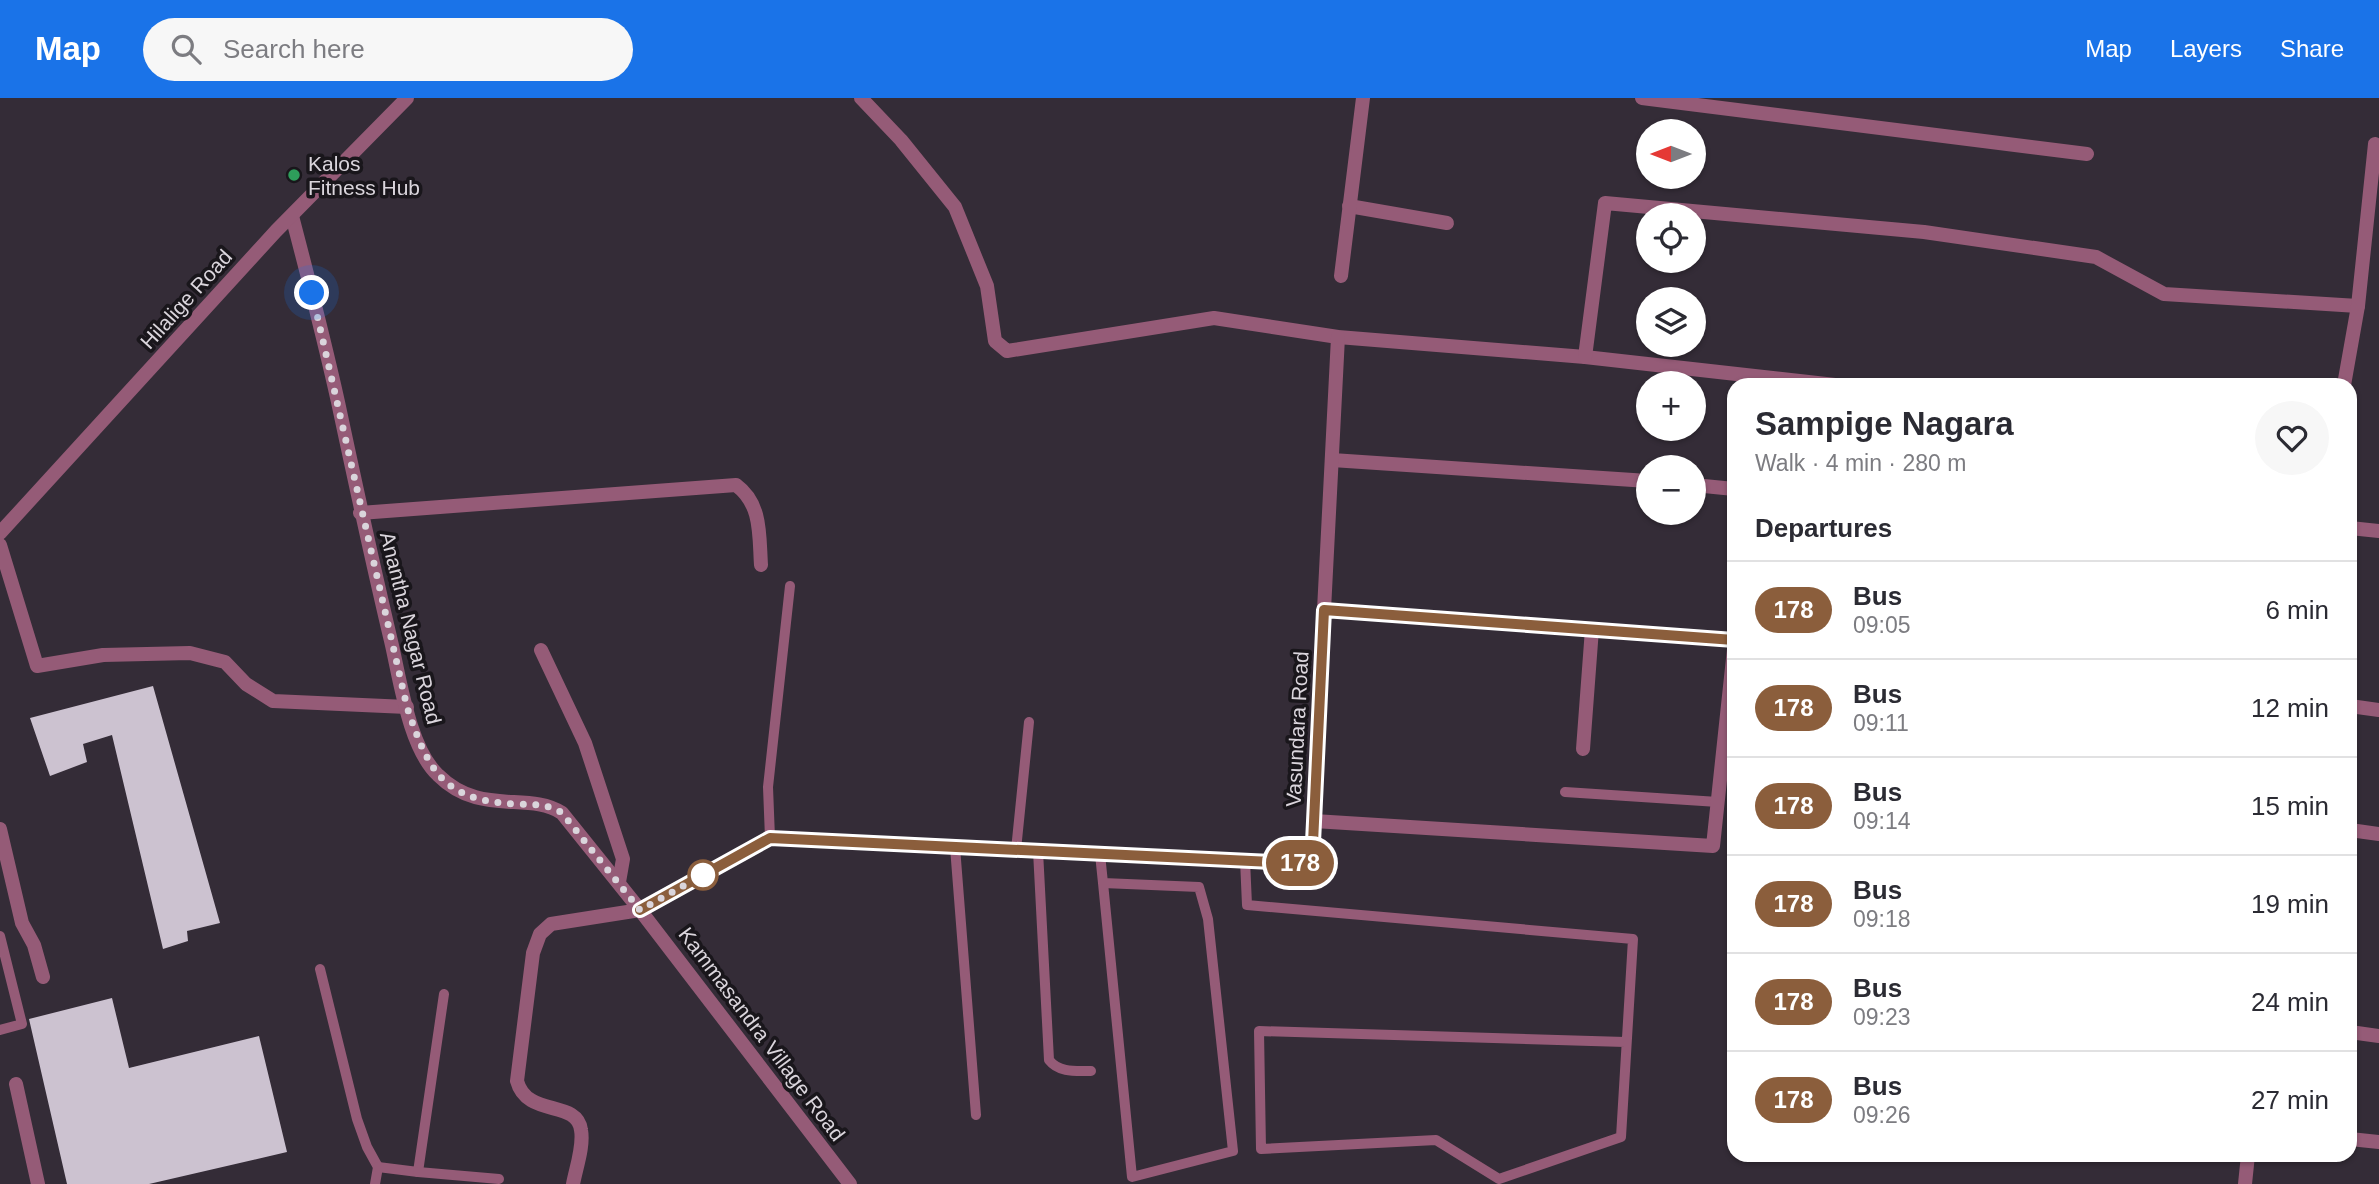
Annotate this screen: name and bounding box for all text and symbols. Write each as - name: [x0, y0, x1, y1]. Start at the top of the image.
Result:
- search box: [143, 18, 633, 81]
- text: Map: [35, 30, 101, 67]
- icon: search: [167, 30, 205, 68]
- text: Search here: [223, 34, 365, 64]
- text: Map: [2085, 35, 2132, 62]
- text: Layers: [2170, 35, 2242, 62]
- text: Share: [2280, 35, 2344, 62]
- north arrow: [1636, 119, 1706, 189]
- map controls: [1636, 119, 1706, 525]
- place label: Kalos Fitness Hub: [308, 152, 420, 199]
- marker: Kalos Fitness Hub: [286, 167, 302, 183]
- button: locate: [1636, 203, 1706, 273]
- street label: Hilalige Road: [136, 245, 236, 353]
- your location: [294, 275, 329, 310]
- button: layers: [1636, 287, 1706, 357]
- button: +: [1636, 371, 1706, 441]
- button: heart: [2255, 401, 2329, 475]
- text: Sampige Nagara: [1755, 405, 2014, 442]
- text: Walk · 4 min · 280 m: [1755, 450, 1966, 476]
- button: −: [1636, 455, 1706, 525]
- text: Departures: [1755, 513, 1892, 543]
- street label: Anantha Nagar Road: [376, 529, 446, 727]
- text: Bus: [1853, 581, 1902, 611]
- text: 6 min: [2265, 595, 2329, 625]
- text: 178: [1773, 596, 1814, 623]
- text: 09:05: [1853, 612, 1911, 638]
- street label: Vasundara Road: [1281, 650, 1313, 808]
- text: Bus: [1853, 679, 1902, 709]
- text: 12 min: [2251, 693, 2329, 723]
- text: 178: [1773, 694, 1814, 721]
- text: 09:11: [1853, 710, 1909, 736]
- text: Bus: [1853, 777, 1902, 807]
- text: 15 min: [2251, 791, 2329, 821]
- text: 178: [1773, 792, 1814, 819]
- text: 09:14: [1853, 808, 1911, 834]
- line badge: 178: [1260, 840, 1340, 886]
- text: 178: [1280, 849, 1320, 876]
- unlabelled marker: [688, 860, 718, 890]
- text: Bus: [1853, 875, 1902, 905]
- text: 19 min: [2251, 889, 2329, 919]
- text: 178: [1773, 890, 1814, 917]
- text: 09:18: [1853, 906, 1911, 932]
- street label: Kammasandra Village Road: [674, 923, 850, 1145]
- text: Bus: [1853, 973, 1902, 1003]
- text: 24 min: [2251, 987, 2329, 1017]
- text: 178: [1773, 988, 1814, 1015]
- text: 09:23: [1853, 1004, 1911, 1030]
- text: Bus: [1853, 1071, 1902, 1101]
- text: 27 min: [2251, 1085, 2329, 1115]
- text: 178: [1773, 1086, 1814, 1113]
- text: 09:26: [1853, 1102, 1911, 1128]

